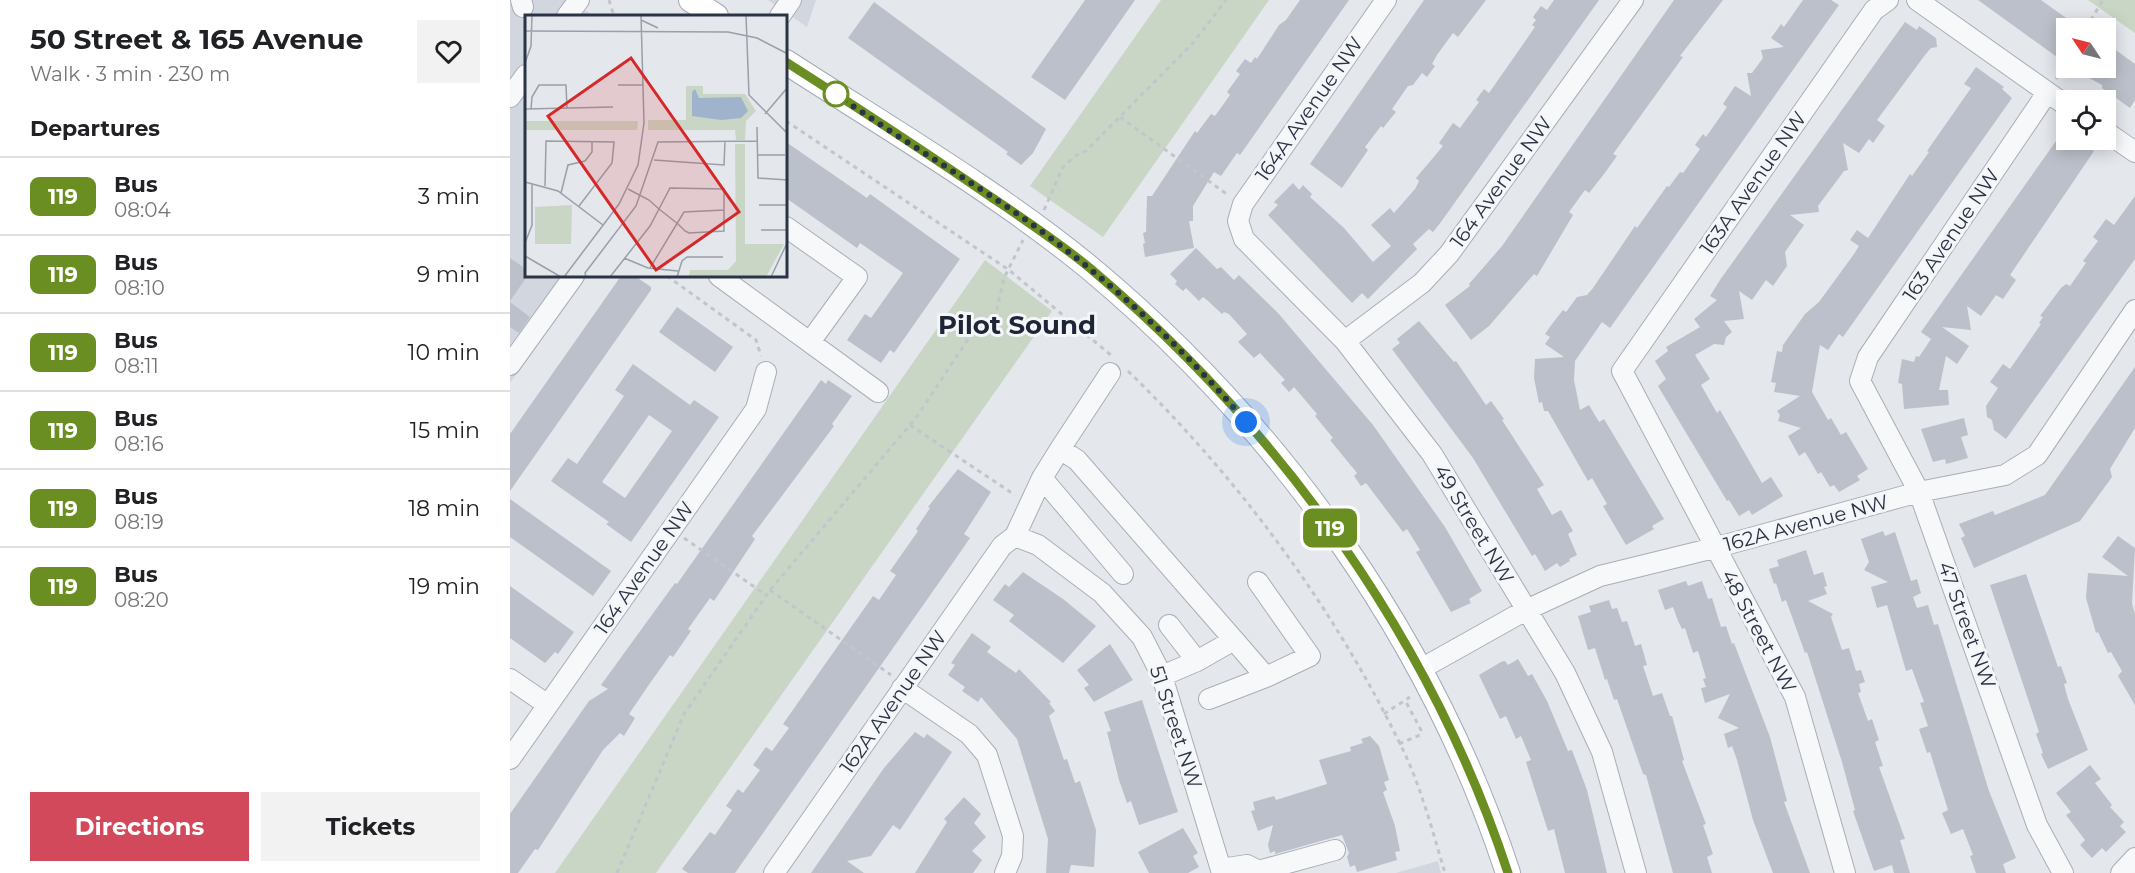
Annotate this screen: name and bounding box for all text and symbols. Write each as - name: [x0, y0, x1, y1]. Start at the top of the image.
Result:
- inset map: [525, 15, 788, 278]
- north arrow: [2056, 18, 2116, 78]
- map controls: [2056, 18, 2116, 150]
- button: heart: [417, 20, 480, 83]
- text: 50 Street & 165 Avenue: [30, 22, 364, 56]
- street label: 164A Avenue NW: [1250, 32, 1368, 186]
- text: Walk · 3 min · 230 m: [30, 62, 230, 86]
- unlabelled marker: [823, 81, 849, 107]
- button: locate: [2056, 90, 2116, 150]
- street label: 163A Avenue NW: [1695, 107, 1811, 259]
- street label: 164 Avenue NW: [1445, 112, 1557, 252]
- text: Departures: [30, 115, 160, 142]
- street label: 163 Avenue NW: [1898, 164, 2004, 306]
- text: Bus: [114, 171, 158, 198]
- text: 3 min: [418, 183, 480, 210]
- text: 119: [48, 184, 78, 209]
- text: 08:04: [114, 198, 171, 222]
- text: Bus: [114, 249, 158, 276]
- text: 9 min: [417, 261, 480, 288]
- text: 119: [48, 262, 78, 287]
- text: 08:10: [114, 276, 165, 300]
- district label: Pilot Sound: [938, 309, 1096, 341]
- text: Bus: [114, 327, 158, 354]
- text: 10 min: [408, 339, 480, 366]
- text: 119: [48, 340, 78, 365]
- text: 08:11: [114, 354, 159, 378]
- text: Bus: [114, 405, 158, 432]
- your location: [1231, 407, 1261, 437]
- text: 15 min: [410, 417, 480, 444]
- text: 119: [48, 418, 78, 443]
- text: 08:16: [114, 432, 164, 456]
- street label: 49 Street NW: [1429, 460, 1519, 588]
- text: Bus: [114, 483, 158, 510]
- street label: 162A Avenue NW: [1721, 490, 1891, 556]
- text: 18 min: [408, 495, 480, 522]
- text: 119: [48, 496, 78, 521]
- street label: 164 Avenue NW: [589, 497, 699, 639]
- line badge: 119: [1296, 508, 1364, 548]
- text: 08:19: [114, 510, 164, 534]
- text: 119: [1315, 516, 1345, 541]
- street label: 47 Street NW: [1933, 558, 2001, 692]
- text: Bus: [114, 561, 158, 588]
- street label: 48 Street NW: [1717, 566, 1801, 696]
- text: 19 min: [409, 573, 480, 600]
- text: 119: [48, 574, 78, 599]
- text: 08:20: [114, 588, 169, 612]
- street label: 162A Avenue NW: [835, 626, 951, 778]
- street label: 51 Street NW: [1145, 663, 1207, 791]
- button: Directions: [30, 792, 249, 861]
- button: Tickets: [261, 792, 480, 861]

